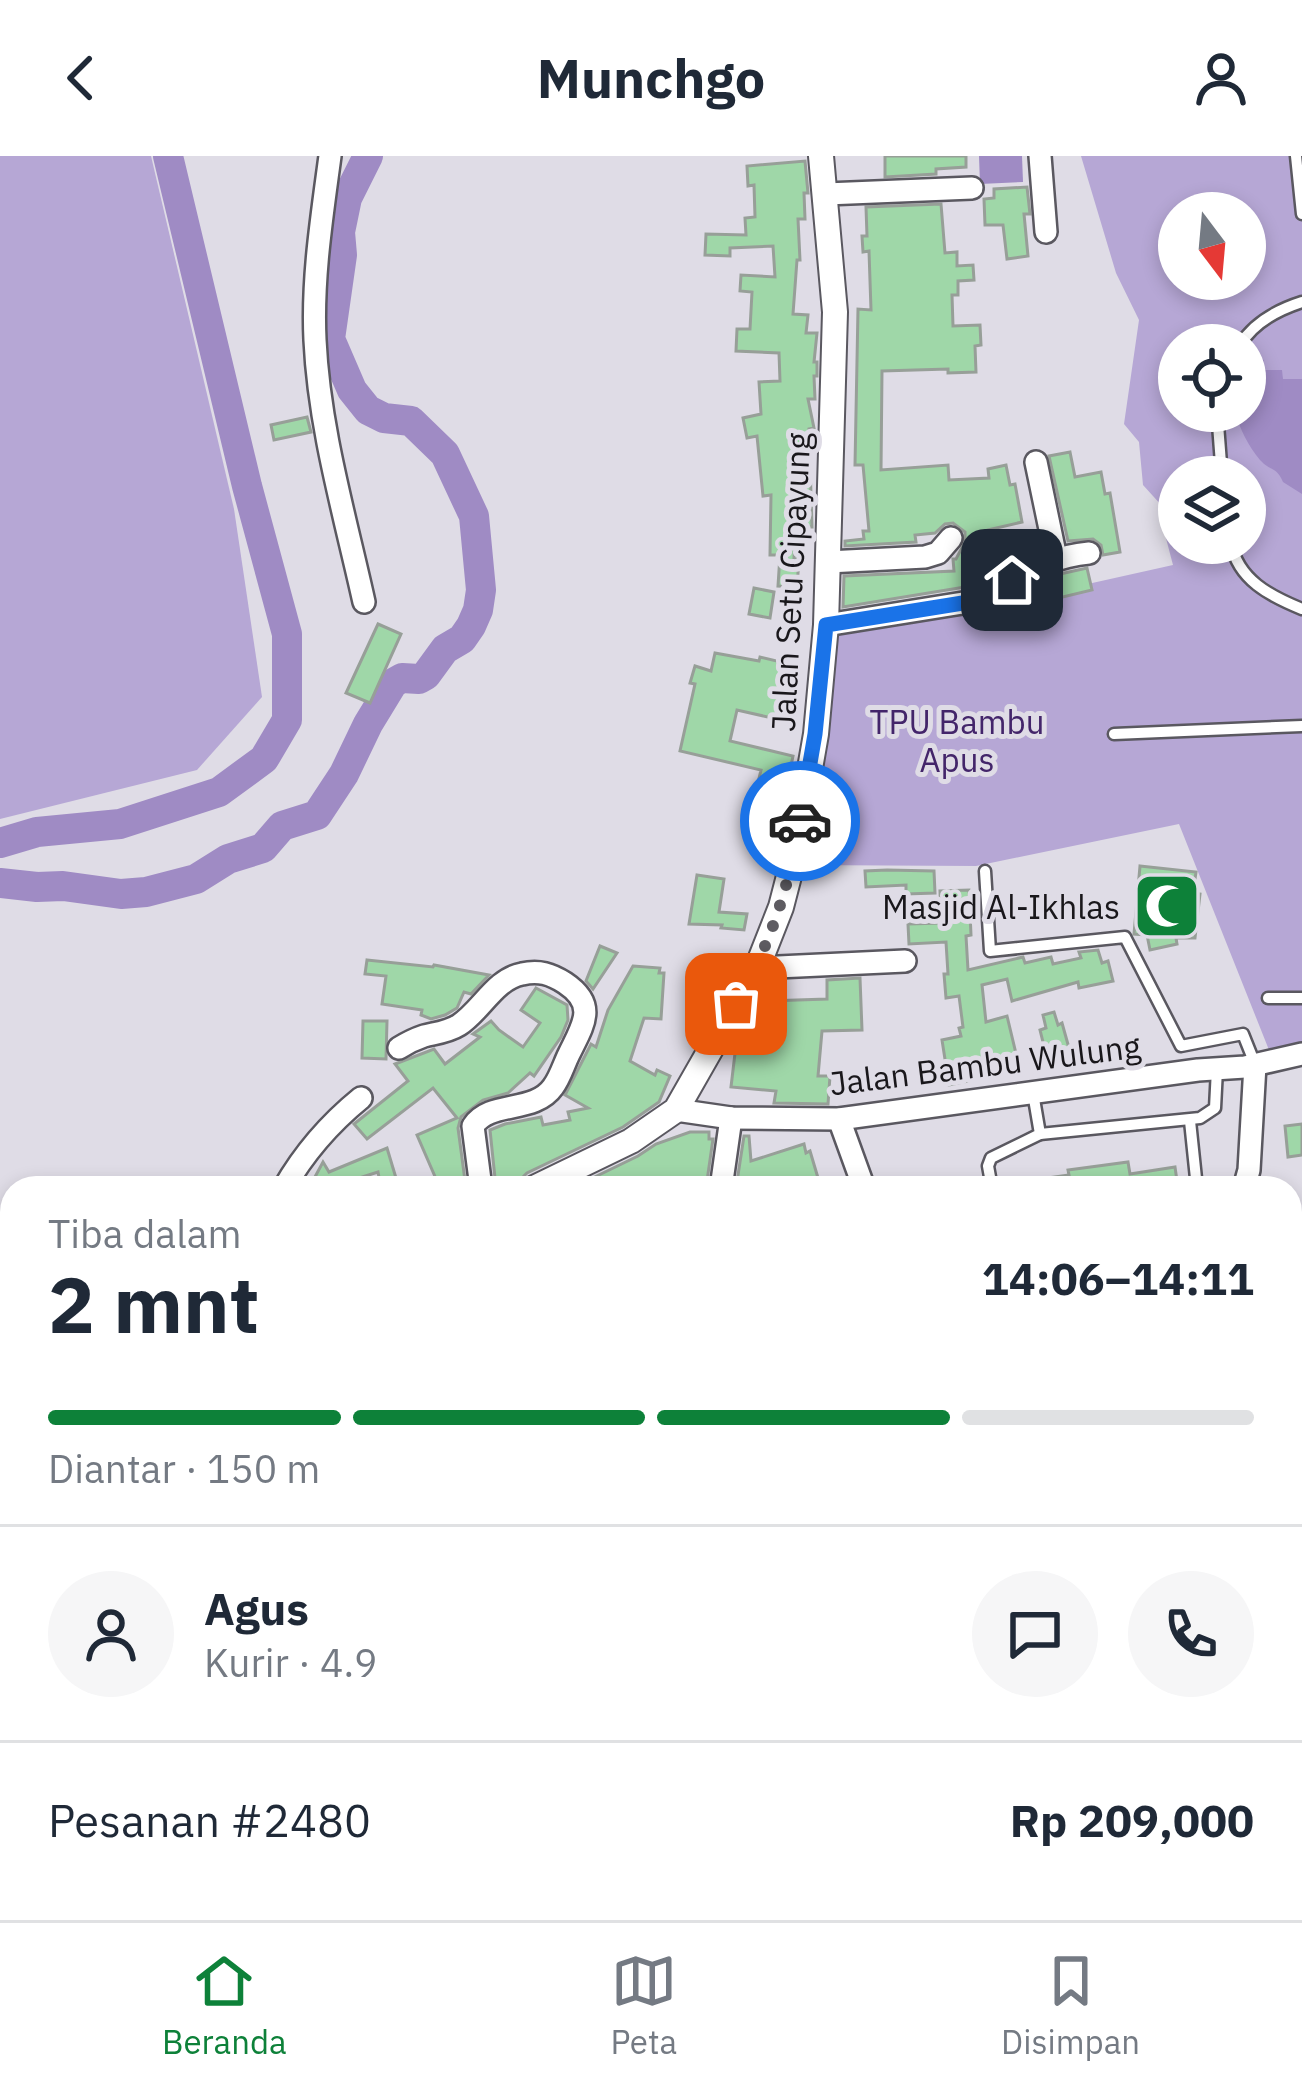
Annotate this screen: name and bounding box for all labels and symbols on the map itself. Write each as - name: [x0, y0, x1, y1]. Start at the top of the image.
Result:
- north arrow: [1158, 192, 1266, 300]
- street label: Jalan Setu Cipayung: [761, 431, 819, 733]
- pin: [961, 529, 1063, 631]
- park label: TPU Bambu Apus: [870, 700, 1044, 781]
- courier: [740, 761, 860, 881]
- mosque icon: Masjid Al-Ikhlas: [1132, 871, 1202, 941]
- place label: Masjid Al-Ikhlas: [882, 885, 1120, 928]
- pin: [685, 953, 787, 1055]
- street label: Jalan Bambu Wulung: [827, 1024, 1144, 1104]

